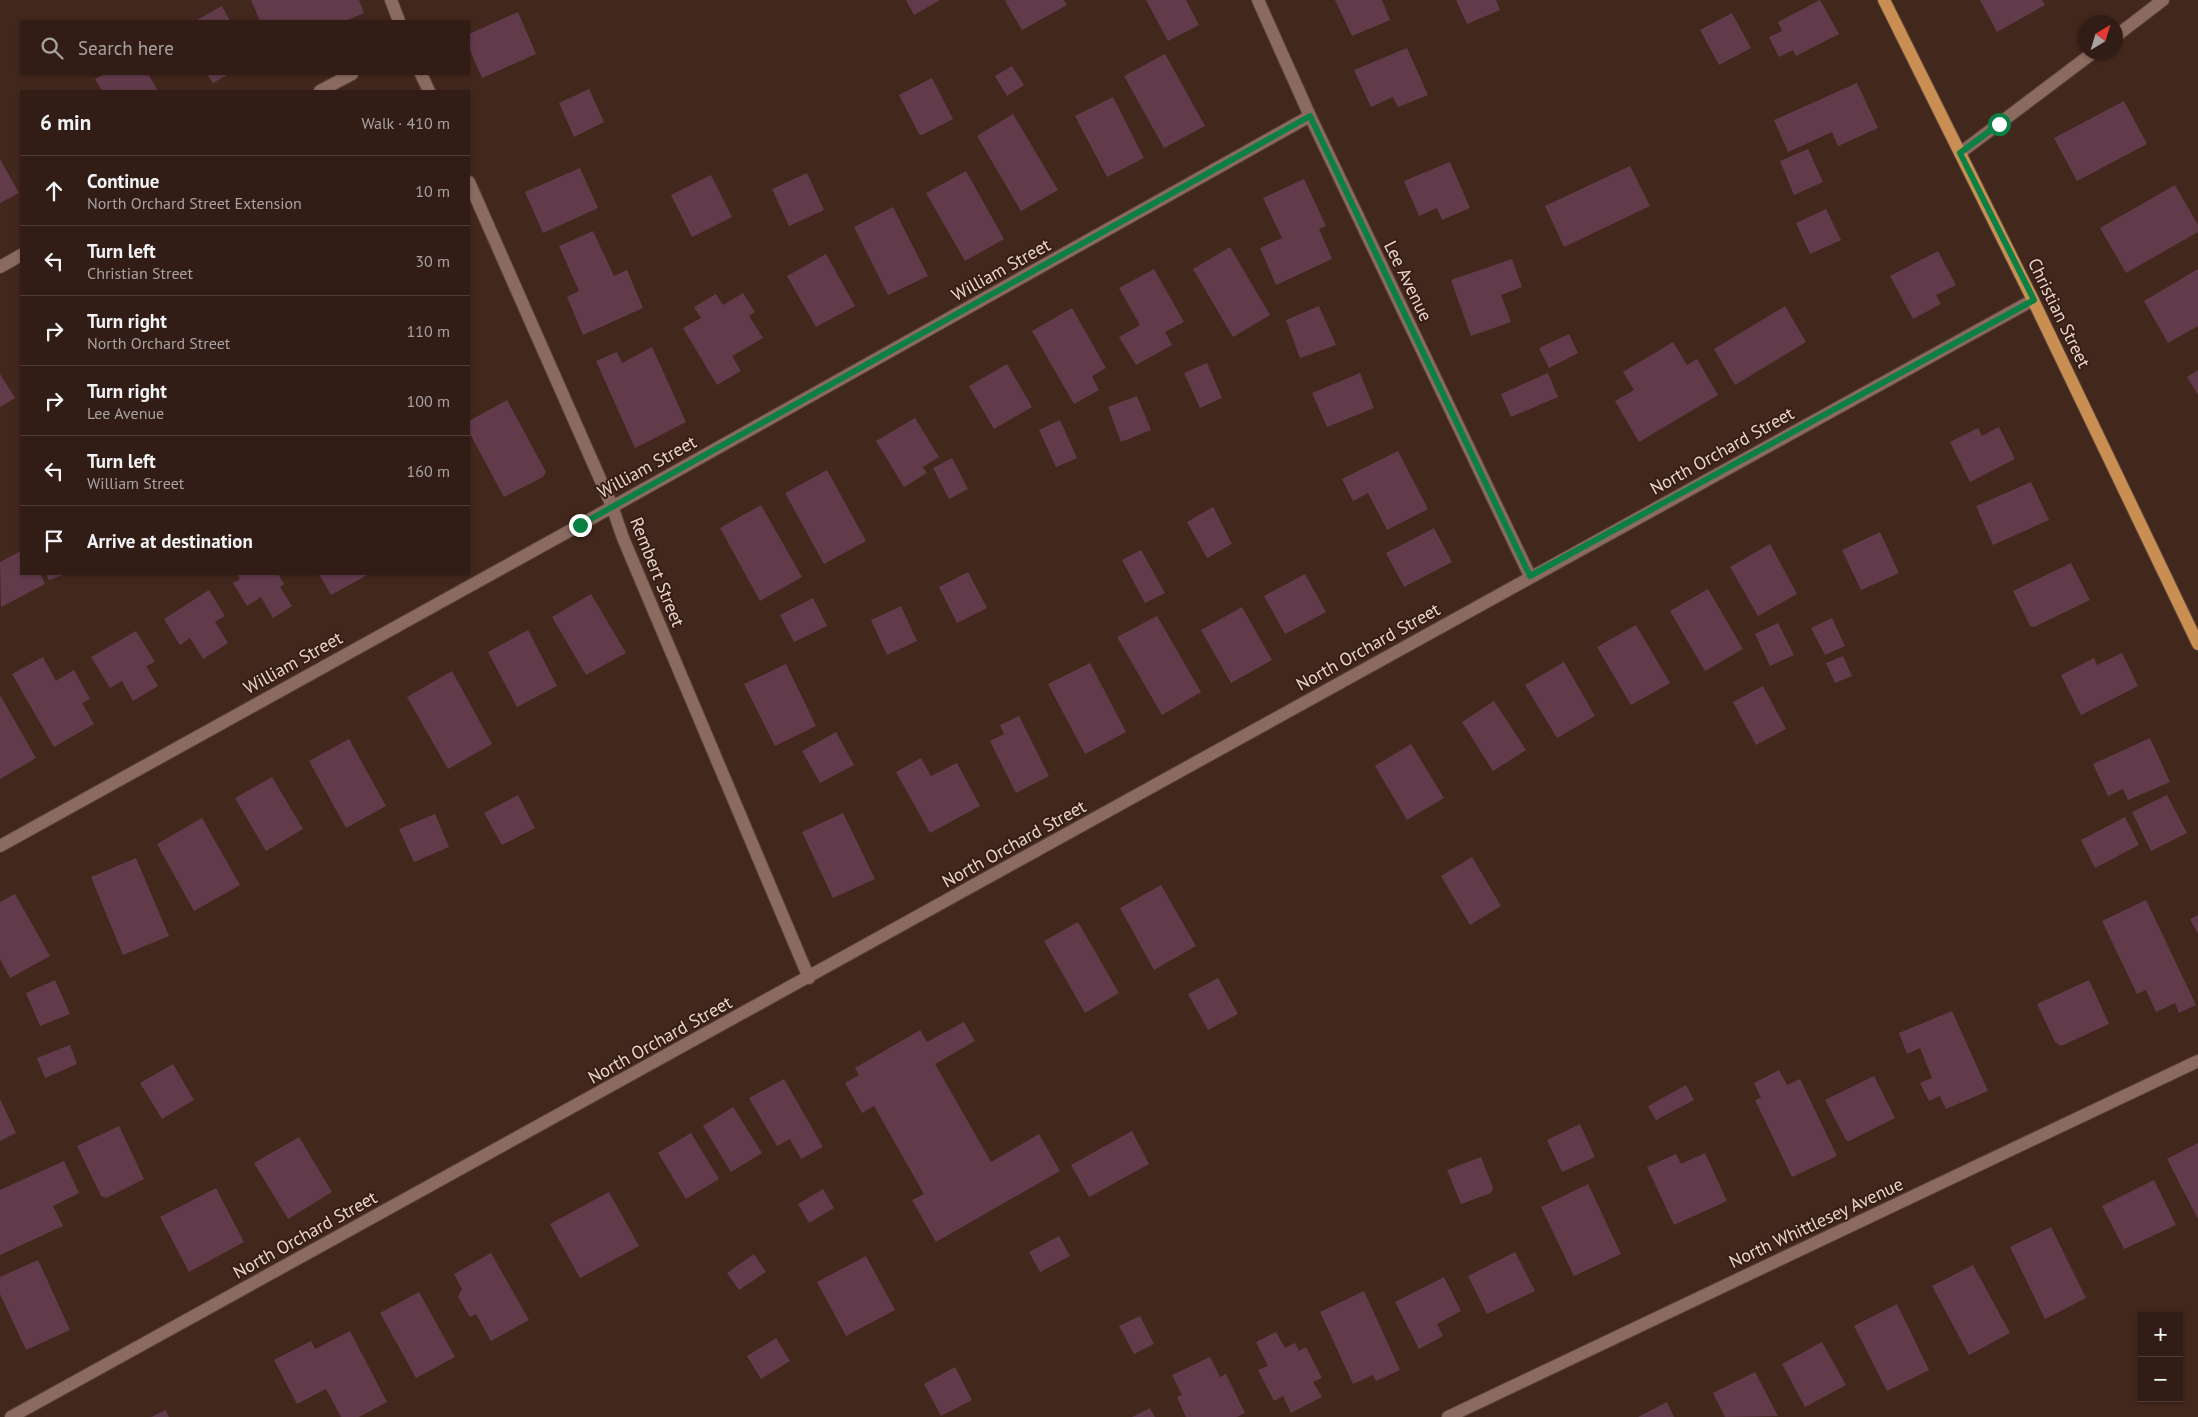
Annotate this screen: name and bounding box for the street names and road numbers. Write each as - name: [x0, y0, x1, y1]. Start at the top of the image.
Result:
- street label: William Street: [947, 233, 1054, 306]
- street label: Lee Avenue: [1379, 237, 1438, 325]
- street label: Christian Street: [2023, 254, 2096, 371]
- street label: North Orchard Street: [1646, 401, 1798, 500]
- street label: William Street: [593, 430, 700, 503]
- street label: Rembert Street: [625, 514, 690, 630]
- street label: North Orchard Street: [1292, 597, 1444, 696]
- street label: William Street: [239, 626, 346, 699]
- street label: North Orchard Street: [938, 794, 1090, 893]
- street label: North Orchard Street: [584, 990, 736, 1089]
- street label: North Whittlesey Avenue: [1725, 1172, 1907, 1273]
- street label: North Orchard Street: [229, 1185, 381, 1284]

